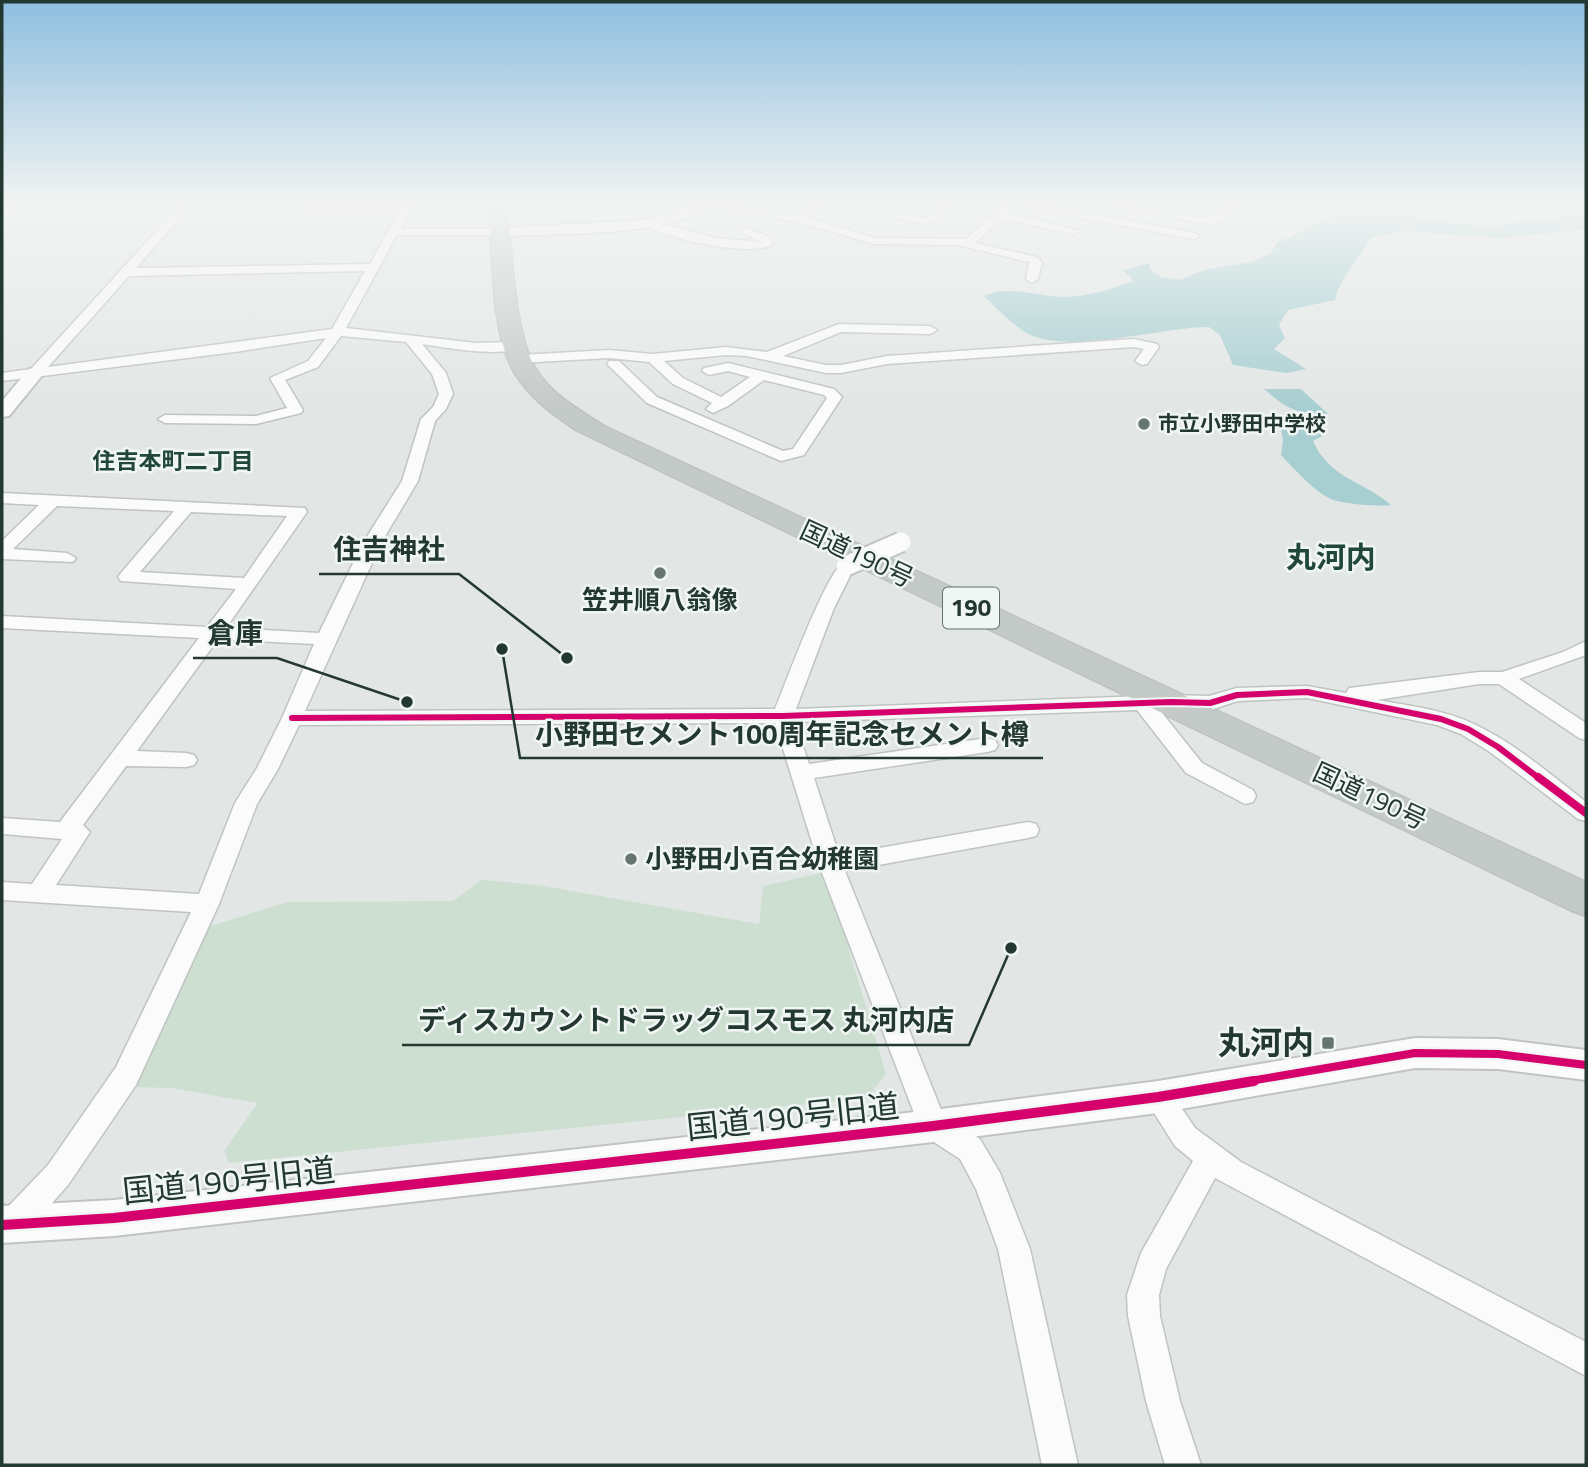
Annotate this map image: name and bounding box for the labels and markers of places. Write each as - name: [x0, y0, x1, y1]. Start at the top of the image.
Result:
- place label: 市立小野田中学校: [1158, 407, 1326, 439]
- marker: 市立小野田中学校: [1136, 416, 1152, 432]
- callout: 住吉神社: [319, 525, 459, 574]
- marker: 笠井順八翁像: [652, 565, 668, 581]
- place label: 笠井順八翁像: [582, 580, 738, 619]
- callout: 倉庫: [193, 609, 277, 658]
- callout: 小野田セメント100周年記念セメント樽: [520, 709, 1043, 758]
- place label: 小野田小百合幼稚園: [645, 839, 879, 878]
- marker: 小野田小百合幼稚園: [623, 851, 639, 867]
- callout: ディスカウントドラッグコスモス 丸河内店: [402, 996, 969, 1045]
- place label: 丸河内: [1218, 1018, 1314, 1066]
- marker: 丸河内: [1320, 1035, 1336, 1051]

